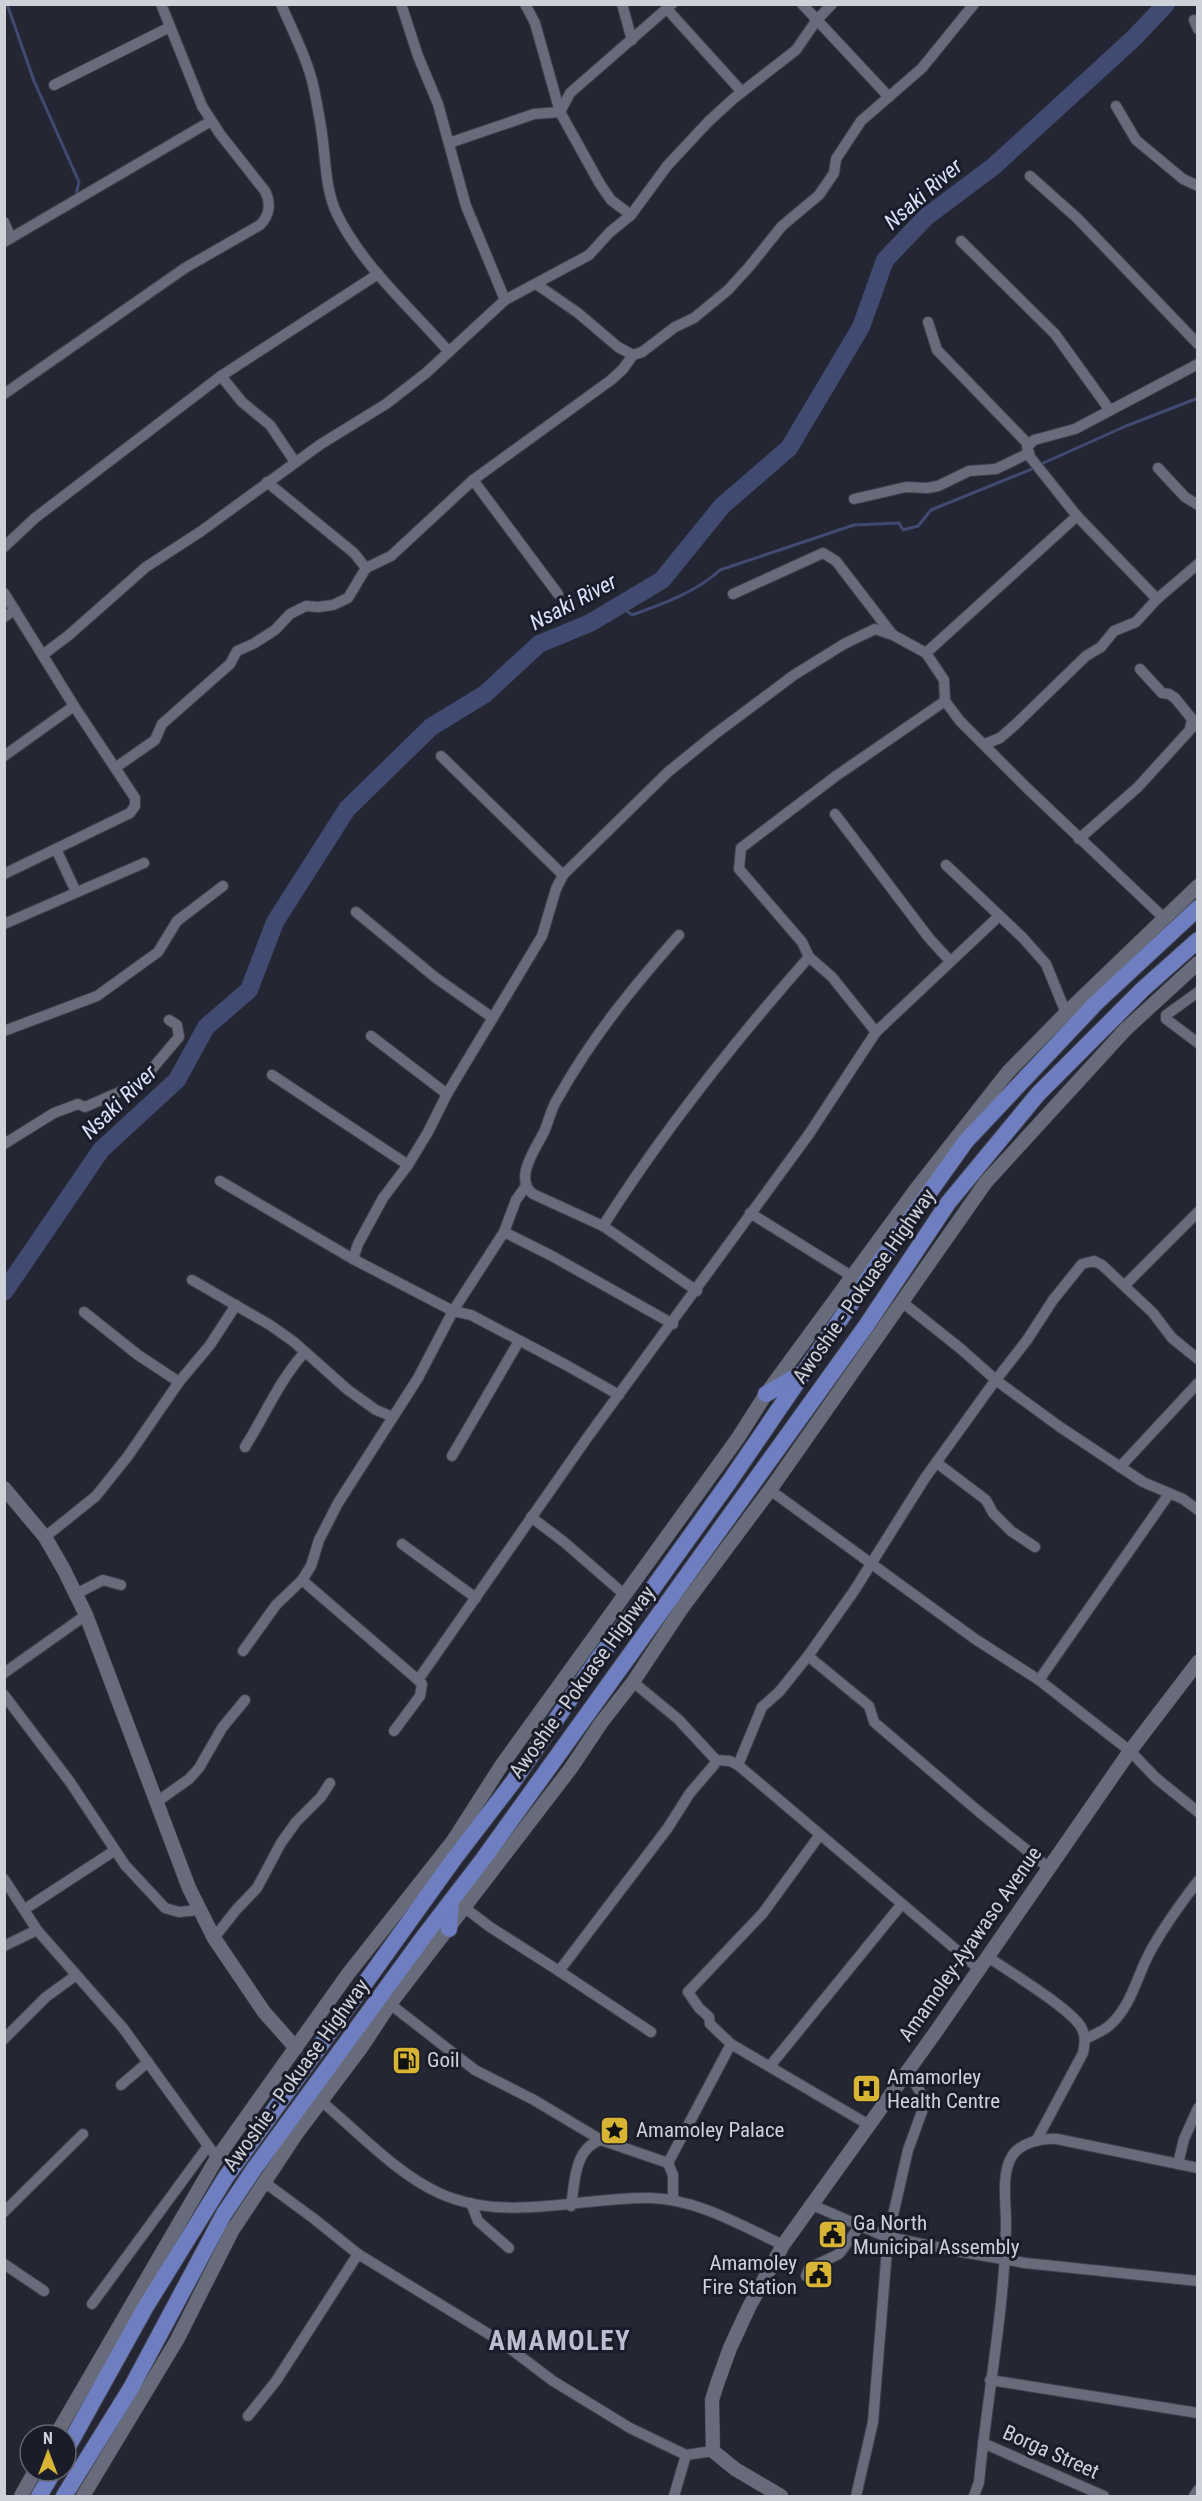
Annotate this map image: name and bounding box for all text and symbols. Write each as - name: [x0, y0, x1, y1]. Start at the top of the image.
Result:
- water label: Nsaki River: [879, 153, 967, 234]
- water label: Nsaki River: [525, 569, 621, 635]
- water label: Nsaki River: [76, 1060, 162, 1144]
- street label: Awoshie - Pokuase Highway: [788, 1184, 940, 1388]
- street label: Awoshie - Pokuase Highway: [504, 1581, 660, 1783]
- street label: Amamoley-Ayawaso Avenue: [894, 1842, 1047, 2046]
- street label: Awoshie - Pokuase Highway: [218, 1974, 374, 2176]
- fuel station icon: Goil: [390, 2044, 422, 2076]
- place label: Goil: [427, 2048, 460, 2072]
- place label: Amamorley Health Centre: [887, 2065, 1000, 2113]
- hospital icon: Amamorley Health Centre: [850, 2073, 882, 2105]
- place icon: Amamoley Palace: [599, 2114, 631, 2146]
- place label: Amamoley Palace: [636, 2118, 785, 2142]
- place label: Ga North Municipal Assembly: [853, 2211, 1020, 2259]
- public building icon: Ga North Municipal Assembly: [816, 2219, 848, 2251]
- place label: Amamoley Fire Station: [702, 2251, 797, 2299]
- public building icon: Amamoley Fire Station: [802, 2259, 834, 2291]
- district label: AMAMOLEY: [489, 2325, 631, 2357]
- street label: Borga Street: [999, 2420, 1103, 2484]
- north arrow: [18, 2423, 78, 2483]
- text: N: [43, 2429, 53, 2448]

